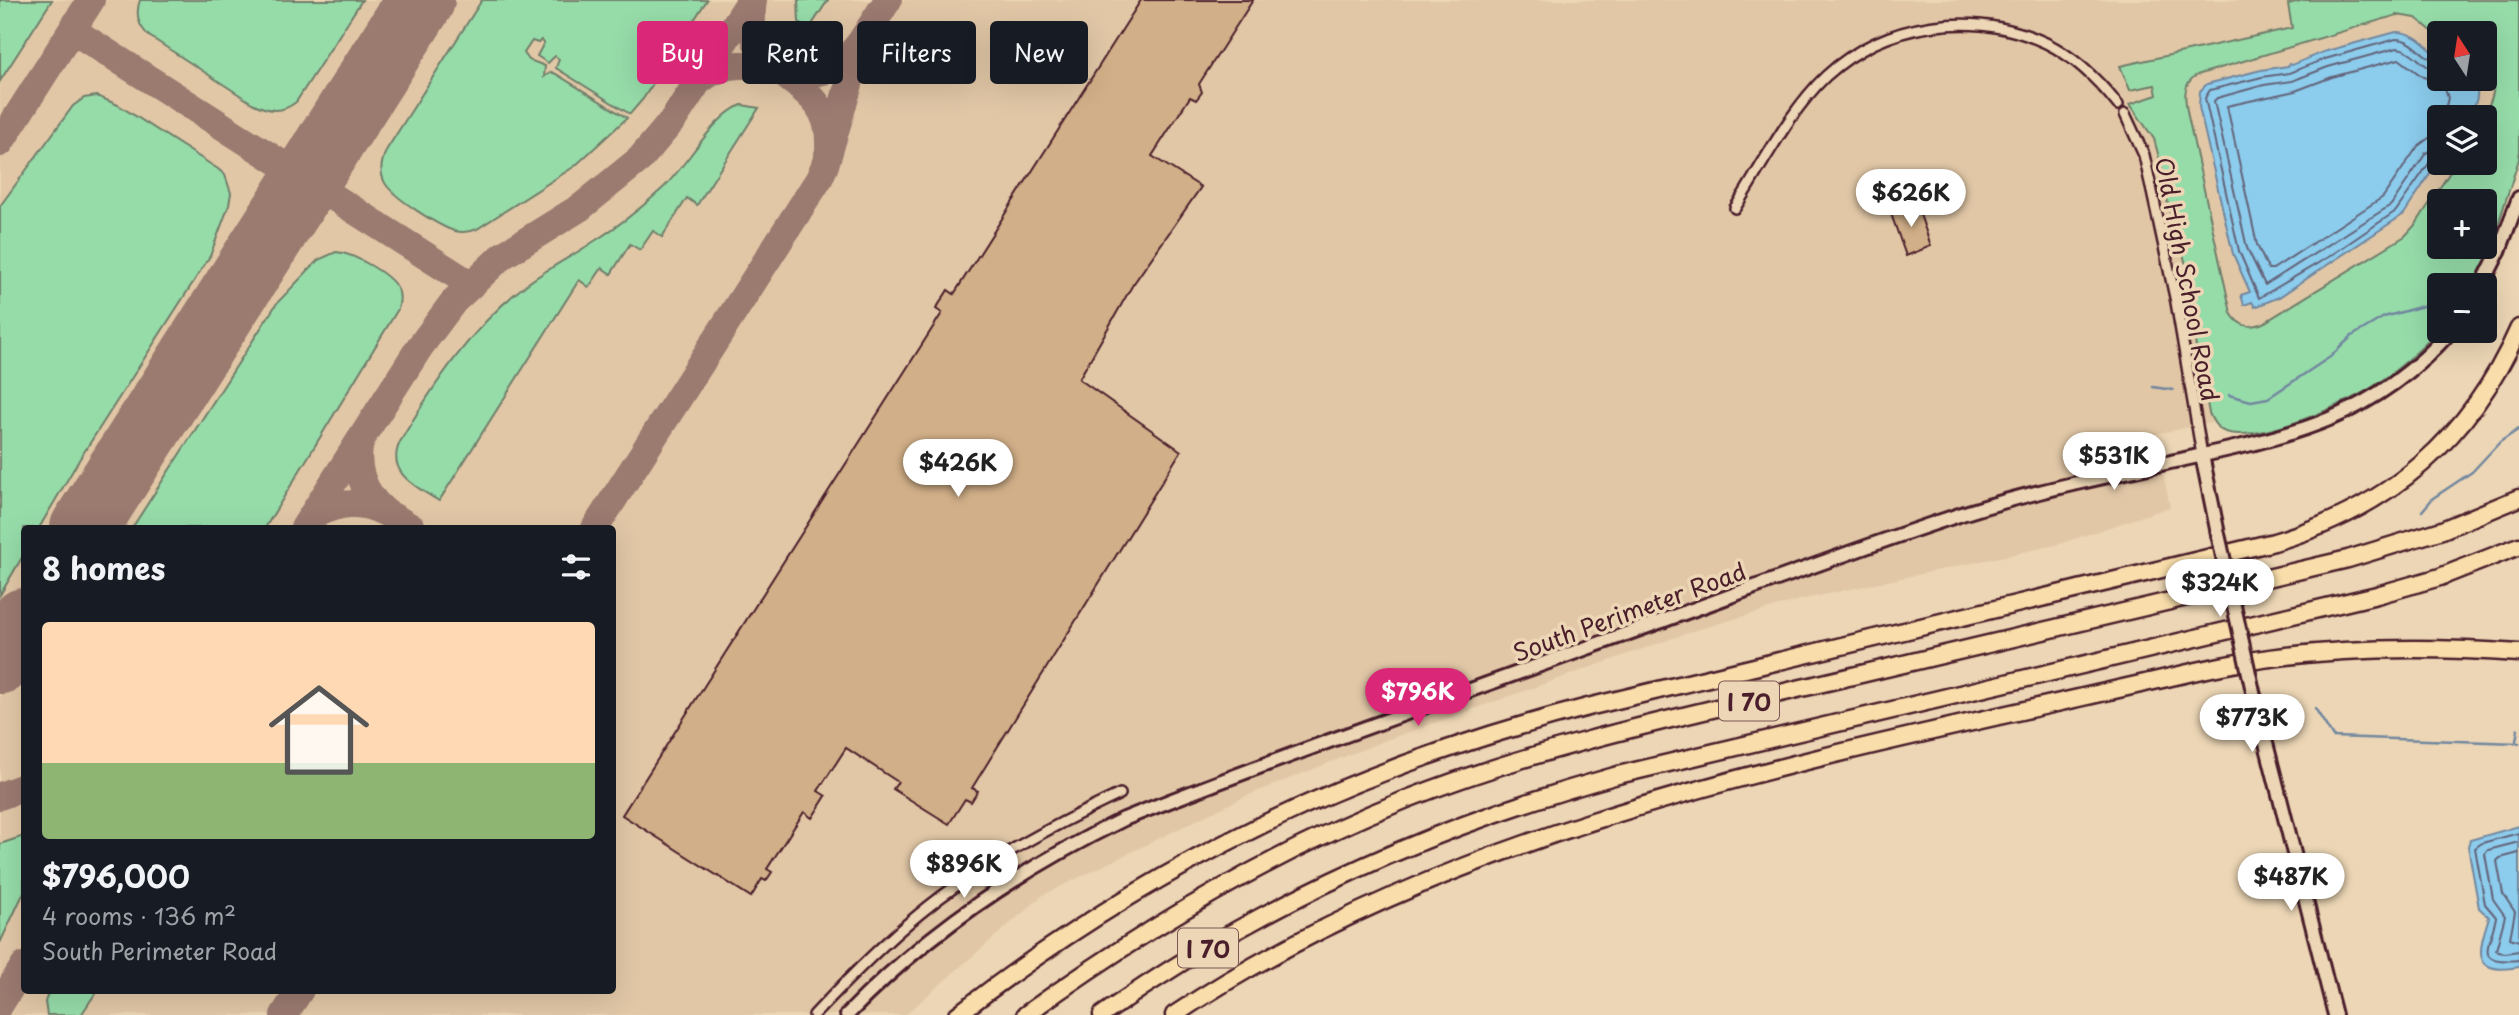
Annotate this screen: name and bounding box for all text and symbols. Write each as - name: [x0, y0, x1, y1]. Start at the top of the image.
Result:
- chip: Buy: [637, 21, 728, 84]
- chip: Rent: [742, 21, 843, 84]
- chip: Filters: [857, 21, 976, 84]
- chip: New: [990, 21, 1088, 84]
- north arrow: [2427, 21, 2497, 91]
- map controls: [2427, 21, 2497, 343]
- button: layers: [2427, 105, 2497, 175]
- street label: Old High School Road: [2147, 154, 2229, 404]
- pin: $626K: [1862, 170, 1960, 229]
- text: $626K: [1872, 174, 1950, 209]
- button: +: [2427, 189, 2497, 259]
- button: −: [2427, 273, 2497, 343]
- pin: $531K: [2065, 433, 2163, 492]
- text: $531K: [2079, 437, 2149, 472]
- pin: $426K: [909, 440, 1007, 499]
- text: $426K: [919, 444, 997, 479]
- text: 8 homes: [42, 545, 165, 590]
- icon: filters: [557, 548, 595, 586]
- street label: South Perimeter Road: [1508, 552, 1750, 670]
- pin: $324K: [2171, 560, 2269, 619]
- text: $324K: [2181, 564, 2259, 599]
- icon: home: [256, 667, 382, 793]
- pin: $796K: [1369, 668, 1467, 728]
- text: $796K: [1381, 673, 1455, 708]
- road number: I 70: [1719, 681, 1779, 720]
- pin: $773K: [2203, 694, 2301, 754]
- text: $773K: [2216, 699, 2288, 734]
- pin: $896K: [915, 841, 1013, 900]
- text: $896K: [926, 845, 1002, 880]
- text: $796,000: [42, 853, 190, 898]
- pin: $487K: [2242, 853, 2340, 913]
- text: $487K: [2254, 858, 2328, 893]
- text: 4 rooms · 136 m²: [42, 898, 236, 933]
- road number: I 70: [1178, 928, 1238, 967]
- text: South Perimeter Road: [42, 933, 277, 968]

